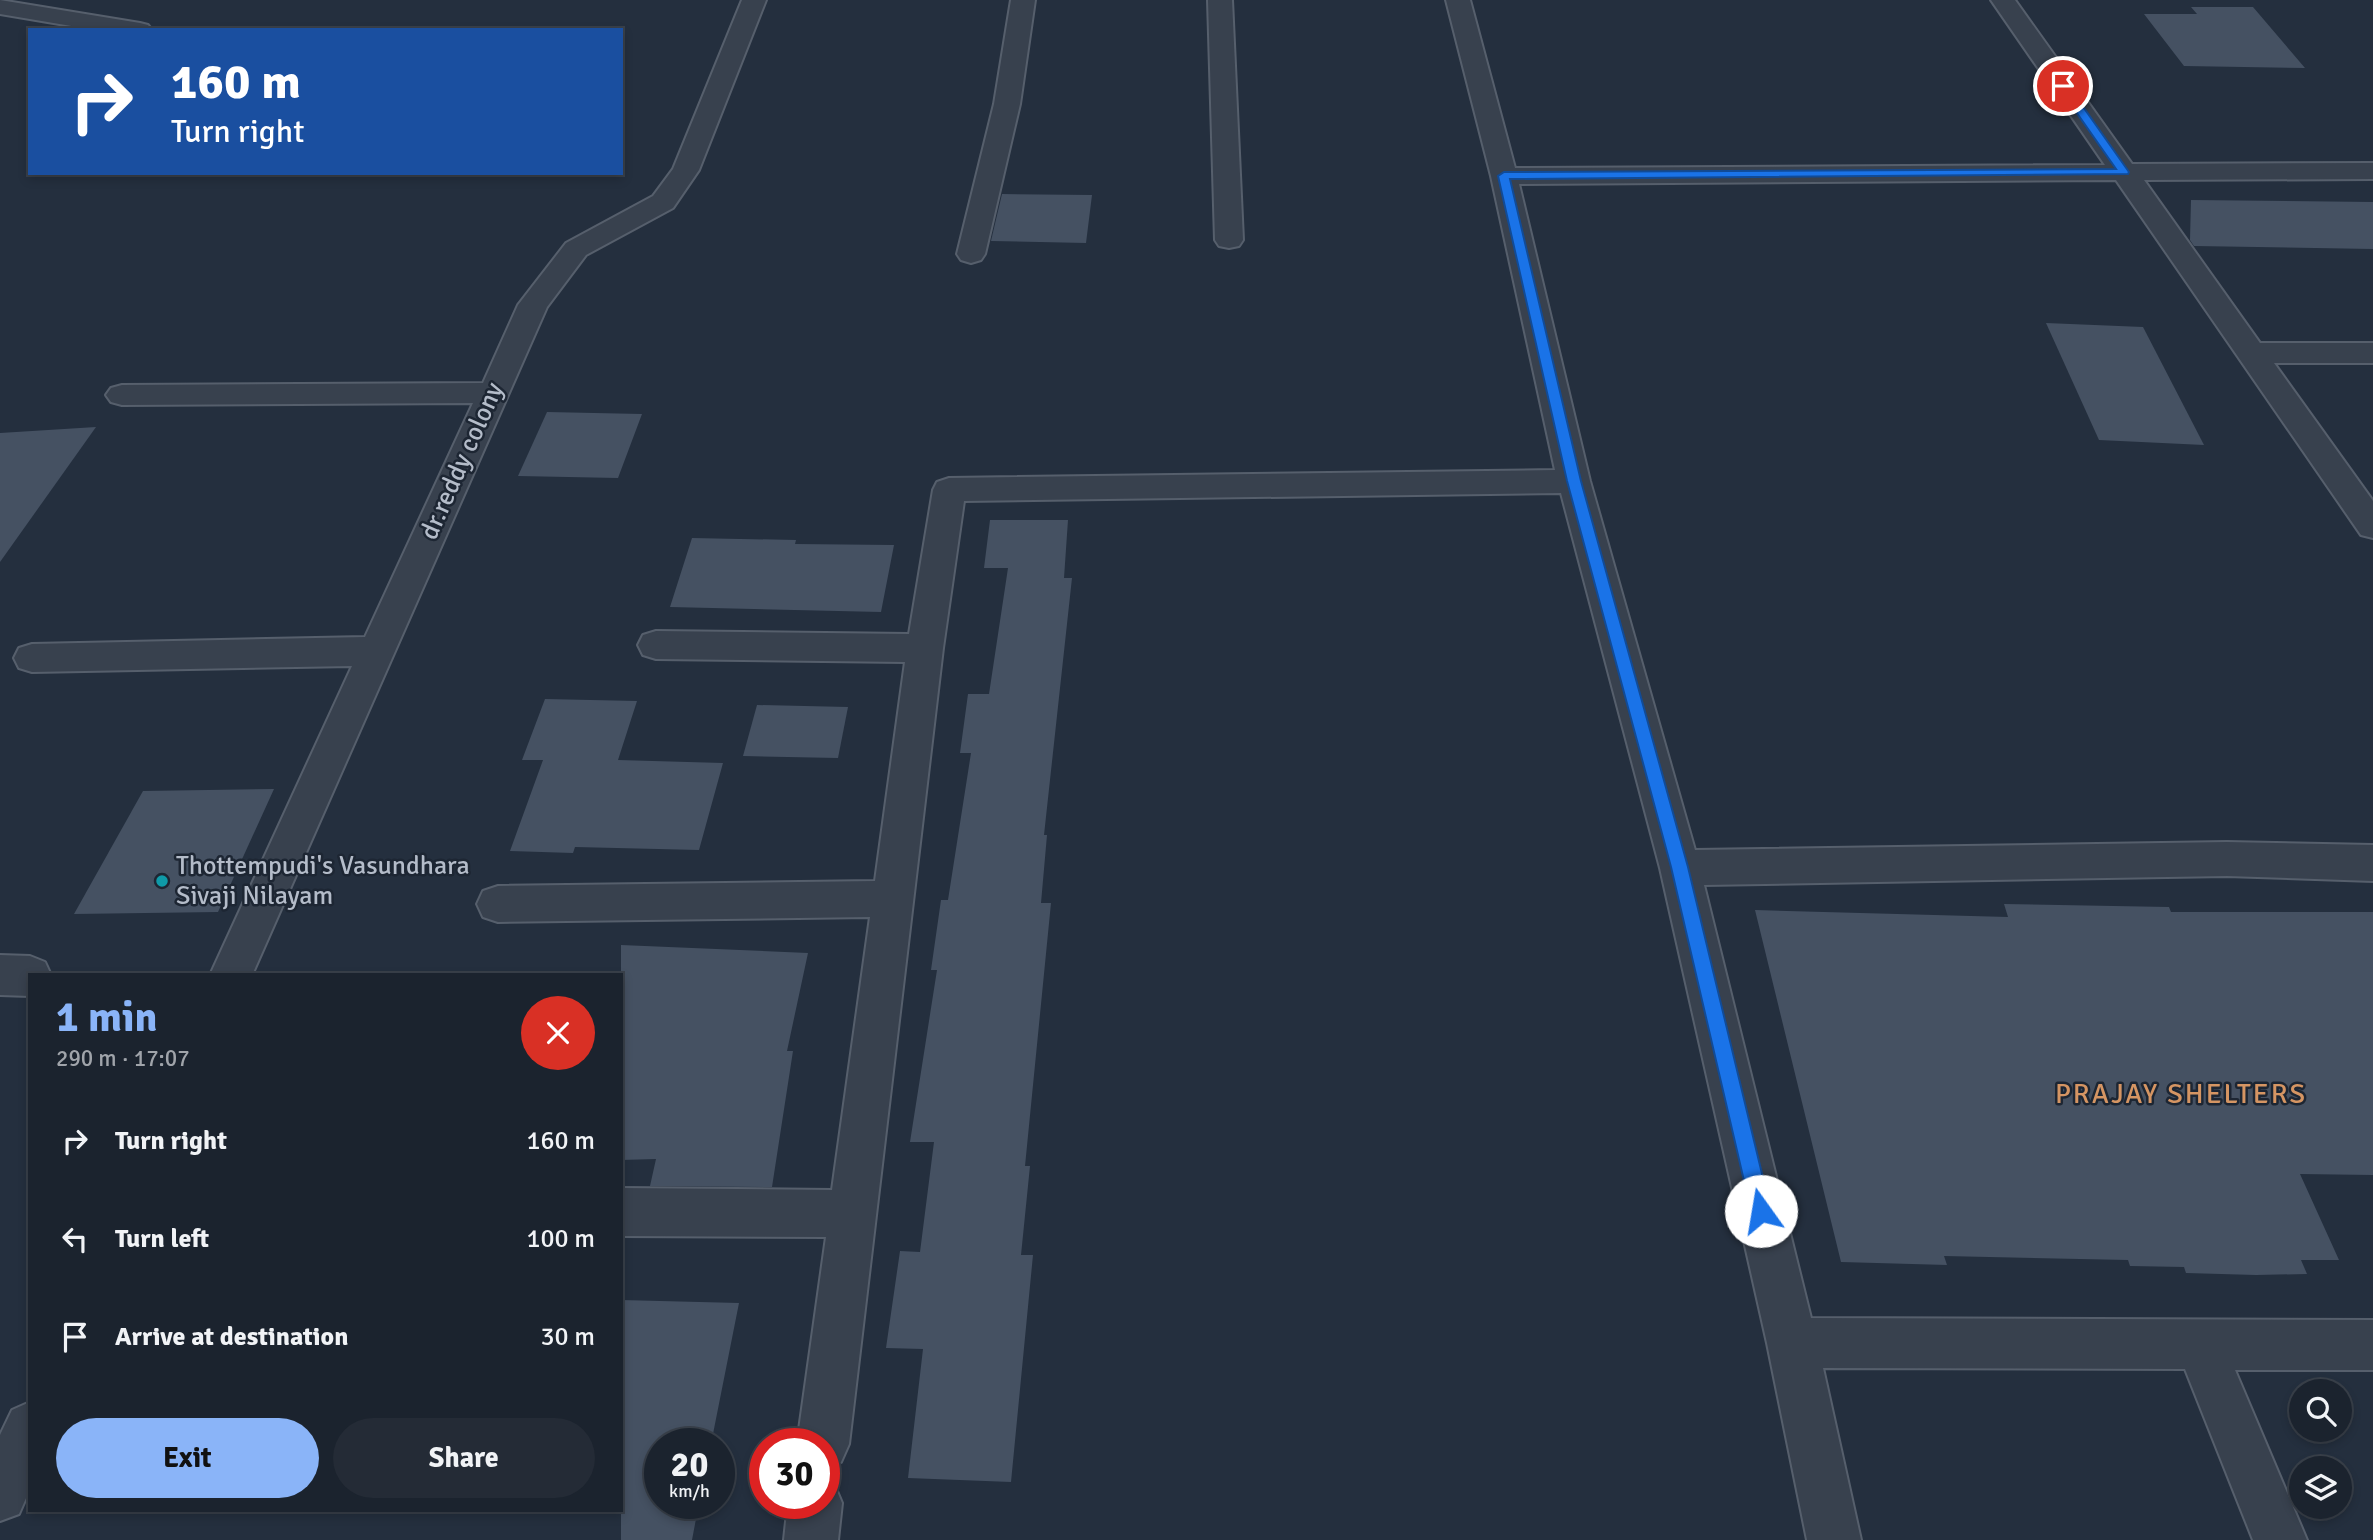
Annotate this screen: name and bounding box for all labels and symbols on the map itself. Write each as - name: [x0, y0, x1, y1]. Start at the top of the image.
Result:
- pin: [2033, 56, 2093, 116]
- street label: dr.reddy colony: [413, 378, 511, 544]
- place label: Thottempudi's Vasundhara Sivaji Nilayam: [176, 850, 470, 912]
- marker: Thottempudi's Vasundhara Sivaji Nilayam: [154, 873, 170, 889]
- district label: PRAJAY SHELTERS: [2055, 1077, 2307, 1111]
- position arrow: [1724, 1174, 1798, 1248]
- speed limit sign: 30: [749, 1428, 840, 1519]

